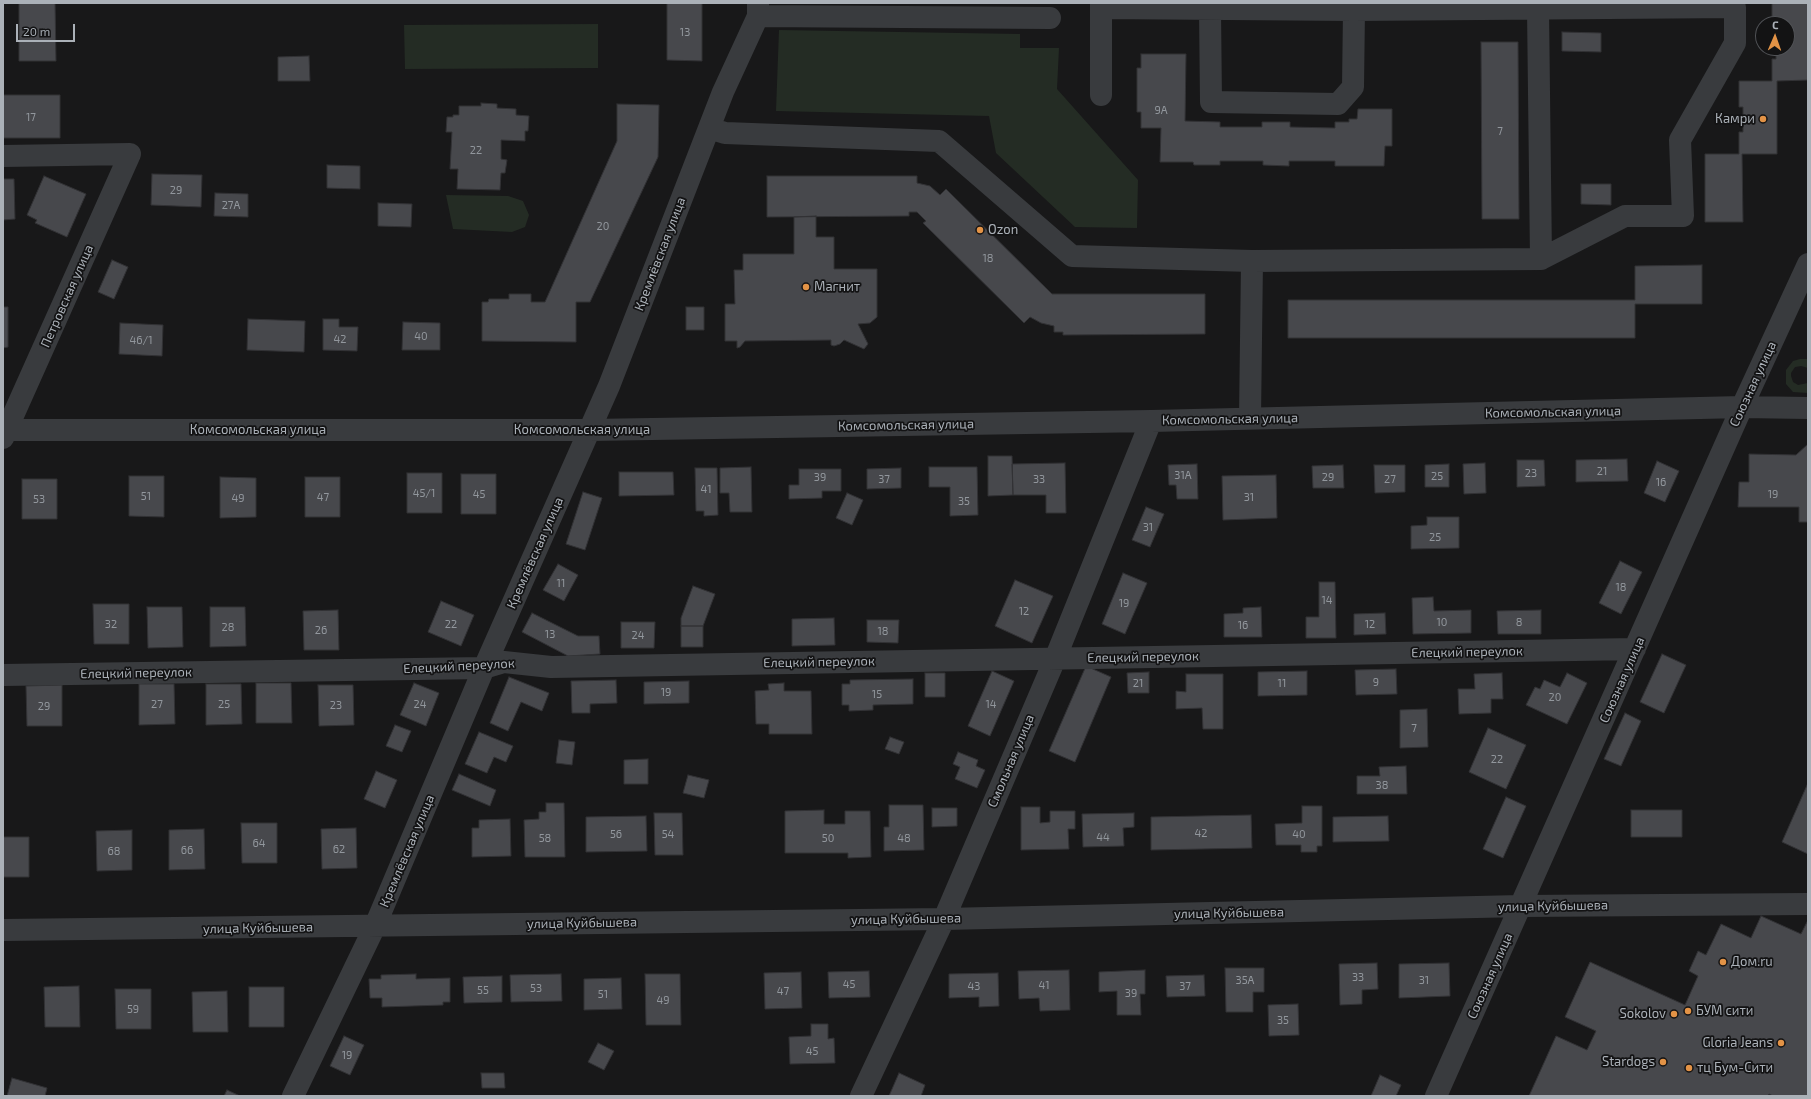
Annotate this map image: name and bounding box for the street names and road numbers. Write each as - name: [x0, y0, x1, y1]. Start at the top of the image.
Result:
- street label: Кремлёвская улица: [631, 195, 689, 313]
- street label: Петровская улица: [37, 242, 97, 350]
- street label: Союзная улица: [1726, 339, 1780, 429]
- street label: Комсомольская улица: [1485, 403, 1621, 421]
- street label: Комсомольская улица: [1162, 410, 1298, 428]
- street label: Комсомольская улица: [838, 416, 974, 434]
- street label: Комсомольская улица: [190, 422, 326, 438]
- street label: Комсомольская улица: [514, 422, 650, 438]
- street label: Кремлёвская улица: [503, 495, 567, 611]
- street label: Союзная улица: [1596, 635, 1648, 725]
- street label: Елецкий переулок: [1411, 643, 1523, 661]
- street label: Елецкий переулок: [1087, 648, 1199, 666]
- street label: Елецкий переулок: [763, 653, 875, 671]
- street label: Елецкий переулок: [403, 655, 515, 677]
- street label: Елецкий переулок: [80, 664, 192, 682]
- street label: Смольная улица: [984, 712, 1038, 810]
- street label: Кремлёвская улица: [376, 793, 438, 909]
- street label: улица Куйбышева: [1498, 897, 1608, 915]
- street label: улица Куйбышева: [1174, 904, 1284, 922]
- street label: улица Куйбышева: [851, 910, 961, 928]
- street label: улица Куйбышева: [527, 914, 637, 932]
- street label: улица Куйбышева: [203, 919, 313, 937]
- street label: Союзная улица: [1464, 931, 1516, 1021]

